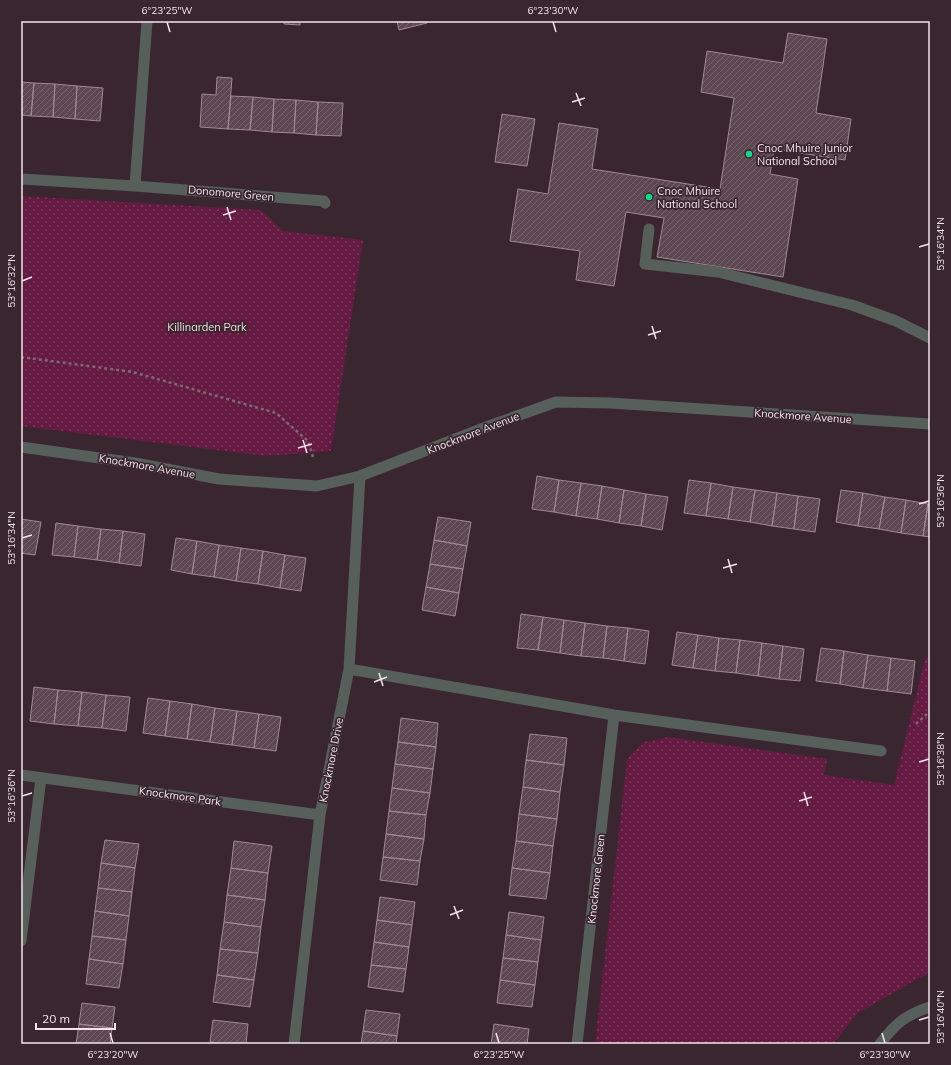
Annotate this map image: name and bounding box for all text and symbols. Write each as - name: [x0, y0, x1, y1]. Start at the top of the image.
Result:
- text: 6°23'25"W: [142, 4, 192, 17]
- text: 6°23'30"W: [528, 4, 578, 17]
- place label: Cnoc Mhuire Junior National School: [757, 141, 853, 168]
- marker: Cnoc Mhuire Junior National School: [744, 149, 754, 159]
- street label: Donomore Green: [187, 182, 275, 204]
- place label: Cnoc Mhuire National School: [657, 184, 737, 211]
- marker: Cnoc Mhuire National School: [644, 192, 654, 202]
- text: 53°16'34"N: [934, 217, 947, 271]
- text: 53°16'32"N: [5, 254, 18, 308]
- park label: Killinarden Park: [167, 320, 247, 334]
- street label: Knockmore Avenue: [754, 406, 852, 426]
- street label: Knockmore Avenue: [425, 409, 521, 457]
- street label: Knockmore Avenue: [98, 451, 196, 481]
- text: 53°16'36"N: [934, 474, 947, 528]
- text: 53°16'34"N: [5, 511, 18, 565]
- street label: Knockmore Drive: [316, 716, 346, 804]
- text: 53°16'38"N: [934, 732, 947, 786]
- text: 53°16'36"N: [5, 769, 18, 823]
- street label: Knockmore Park: [138, 783, 222, 809]
- street label: Knockmore Green: [584, 834, 608, 924]
- text: 53°16'40"N: [934, 990, 947, 1044]
- scale bar: [36, 1005, 115, 1031]
- text: 20 m: [42, 1011, 70, 1026]
- text: 6°23'20"W: [88, 1048, 138, 1061]
- text: 6°23'25"W: [474, 1048, 524, 1061]
- text: 6°23'30"W: [860, 1048, 910, 1061]

